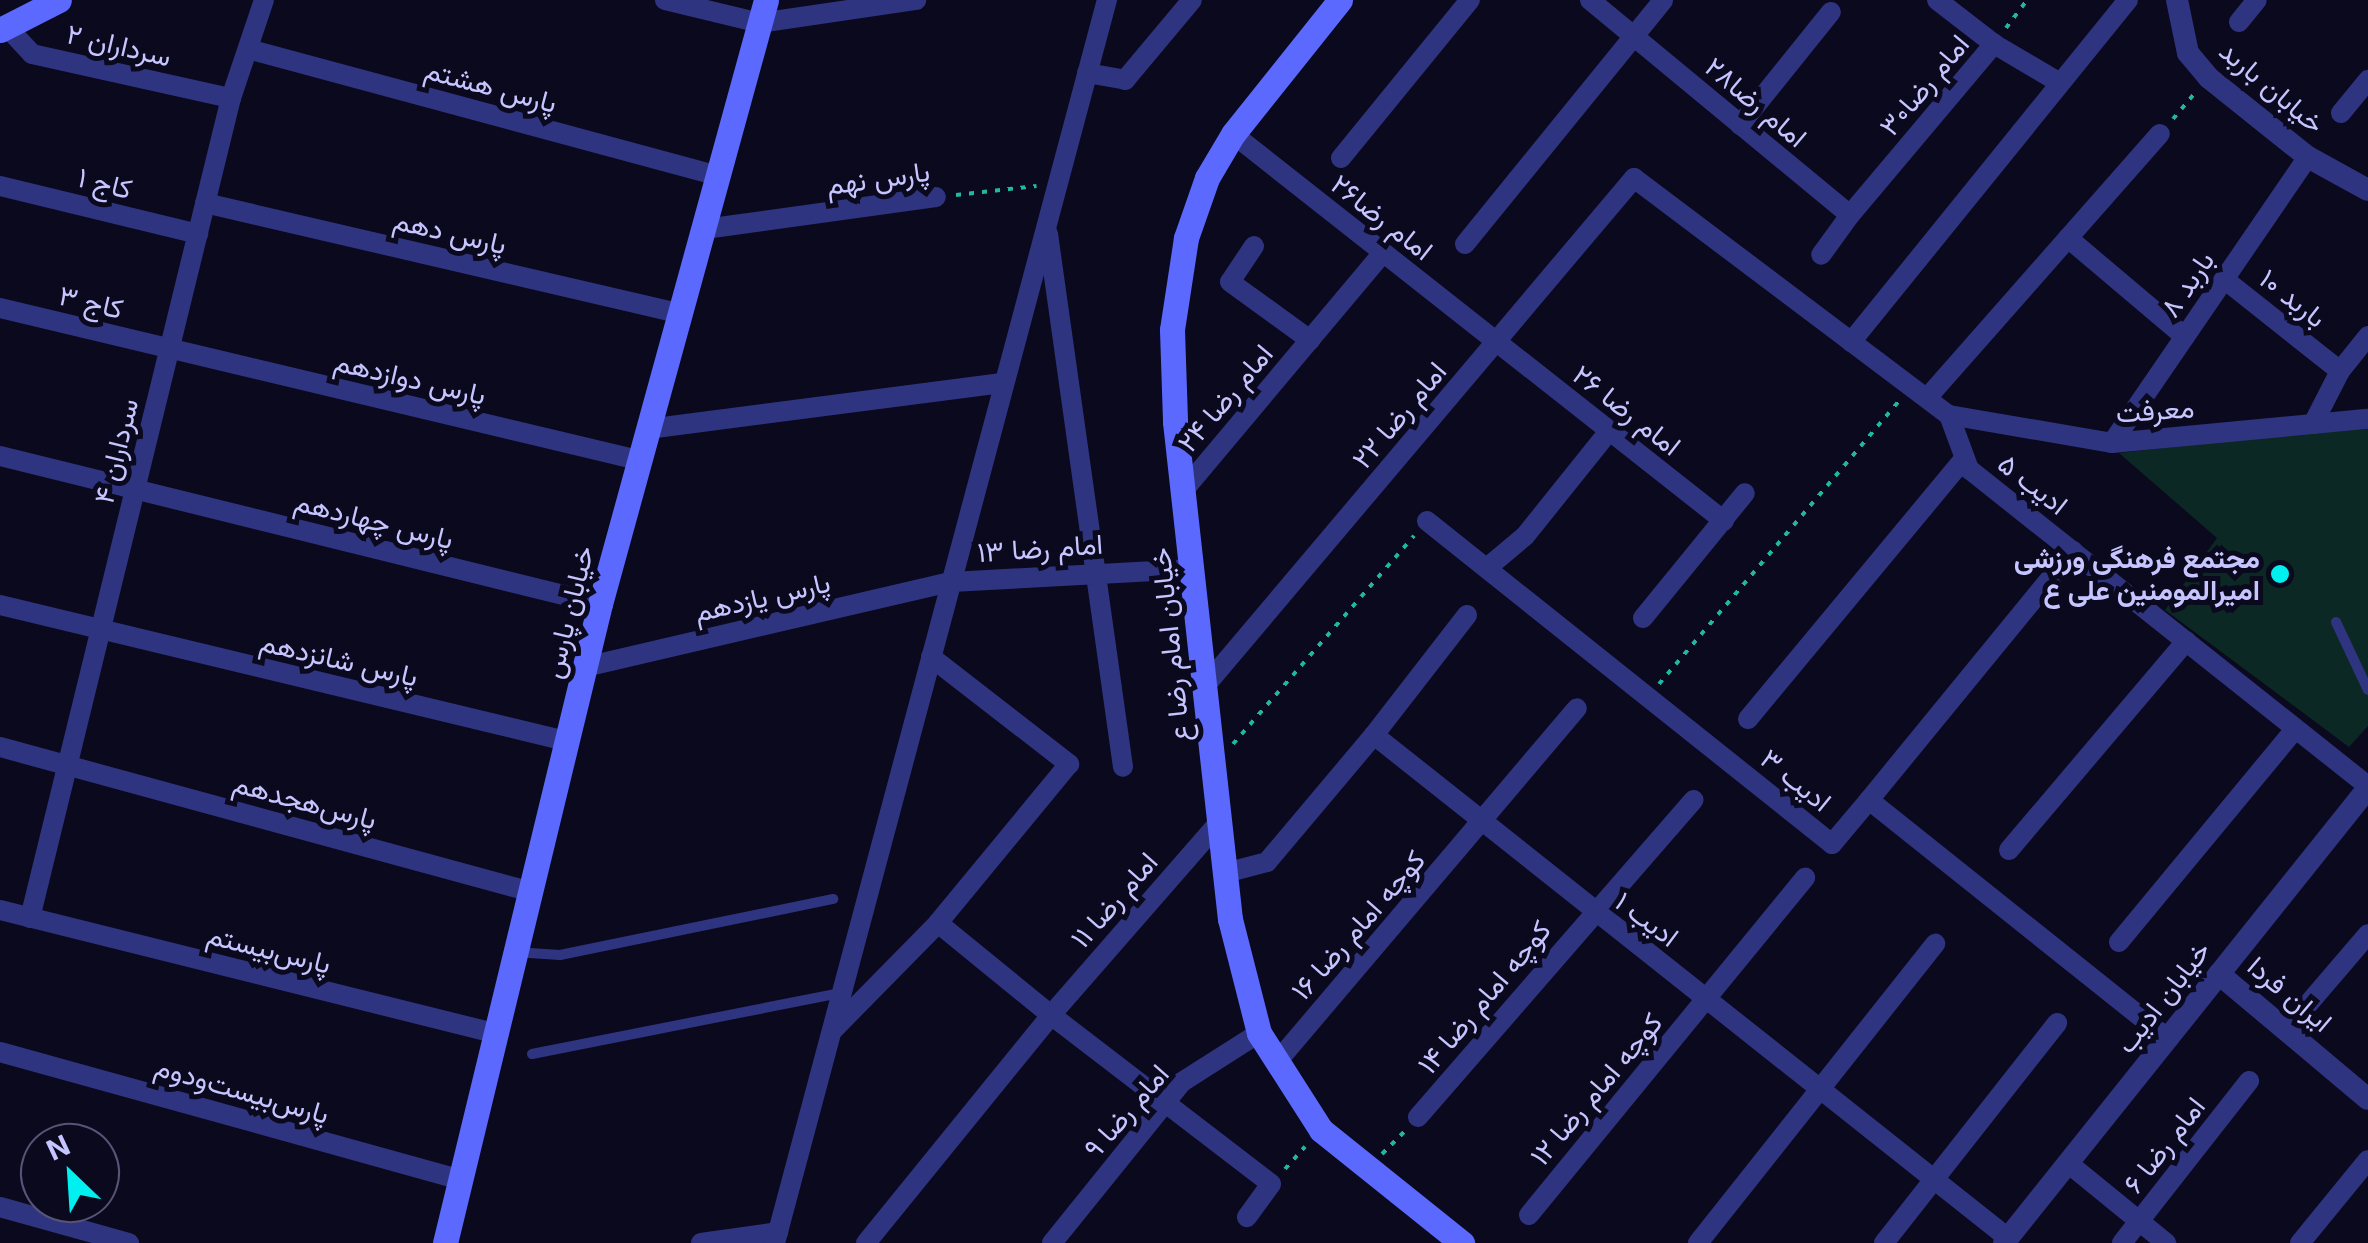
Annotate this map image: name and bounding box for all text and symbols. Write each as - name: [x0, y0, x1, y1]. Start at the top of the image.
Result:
- street label: سرداران ۲: [63, 17, 175, 73]
- street label: امام رضا۳۰: [1872, 28, 1976, 142]
- street label: خیابان باربد: [2213, 34, 2331, 140]
- street label: امام رضا۲۸: [1698, 50, 1814, 154]
- street label: پارس‌‌ هشتم: [421, 52, 561, 120]
- street label: پارس‌‌ نهم: [824, 154, 932, 202]
- street label: کاج ۱: [75, 160, 135, 206]
- street label: امام رضا۲۶: [1324, 167, 1440, 267]
- street label: پارس‌‌ دهم: [390, 203, 510, 261]
- street label: باربد ۸: [2153, 245, 2221, 323]
- street label: باربد ۱۰: [2253, 262, 2333, 334]
- street label: کاج ۳: [56, 278, 126, 326]
- street label: امام رضا ۲۴: [1170, 337, 1280, 459]
- street label: پارس‌‌ دوازدهم: [331, 344, 489, 412]
- street label: امام رضا ۲۲: [1345, 355, 1453, 475]
- street label: امام رضا ۲۶: [1566, 357, 1688, 463]
- street label: معرفت: [2115, 390, 2195, 430]
- street label: سرداران ۴: [87, 395, 145, 507]
- street label: ادیب ۵: [1992, 446, 2074, 522]
- street label: پارس‌‌ چهاردهم: [291, 484, 457, 556]
- street label: امام رضا ۱۳: [976, 527, 1104, 569]
- place label: مجتمع فرهنگی ورزشی امیرالمومنین علی ‌ع: [2014, 541, 2260, 607]
- street label: خیابان پارس: [535, 542, 601, 682]
- street label: خیابان امام رضا ع: [1143, 546, 1197, 744]
- marker: مجتمع فرهنگی ورزشی امیرالمومنین علی ‌ع: [2269, 563, 2291, 585]
- street label: پارس‌‌ یازدهم: [691, 565, 833, 629]
- street label: پارس‌‌ شانزدهم: [257, 625, 421, 693]
- street label: ادیب ۳: [1754, 741, 1838, 819]
- street label: پارس‌‌هجدهم: [230, 766, 380, 836]
- street label: کوچه امام رضا ۱۶: [1284, 843, 1432, 1007]
- street label: امام رضا ۱۱: [1063, 845, 1165, 955]
- street label: ادیب ۱: [1609, 884, 1685, 954]
- street label: کوچه امام رضا ۱۴: [1410, 914, 1558, 1080]
- street label: پارس‌بیستم: [204, 917, 334, 981]
- street label: خیابان ادیب: [2109, 934, 2217, 1060]
- street label: ایران فردا: [2241, 949, 2339, 1039]
- street label: کوچه امام رضا ۱۲: [1523, 1006, 1669, 1172]
- street label: پارس‌بیست‌و‌دوم: [151, 1049, 333, 1131]
- street label: امام رضا ۹: [1076, 1057, 1176, 1165]
- street label: امام رضا ۶: [2116, 1090, 2212, 1200]
- north arrow: [20, 1123, 120, 1223]
- text: N: [41, 1128, 75, 1168]

